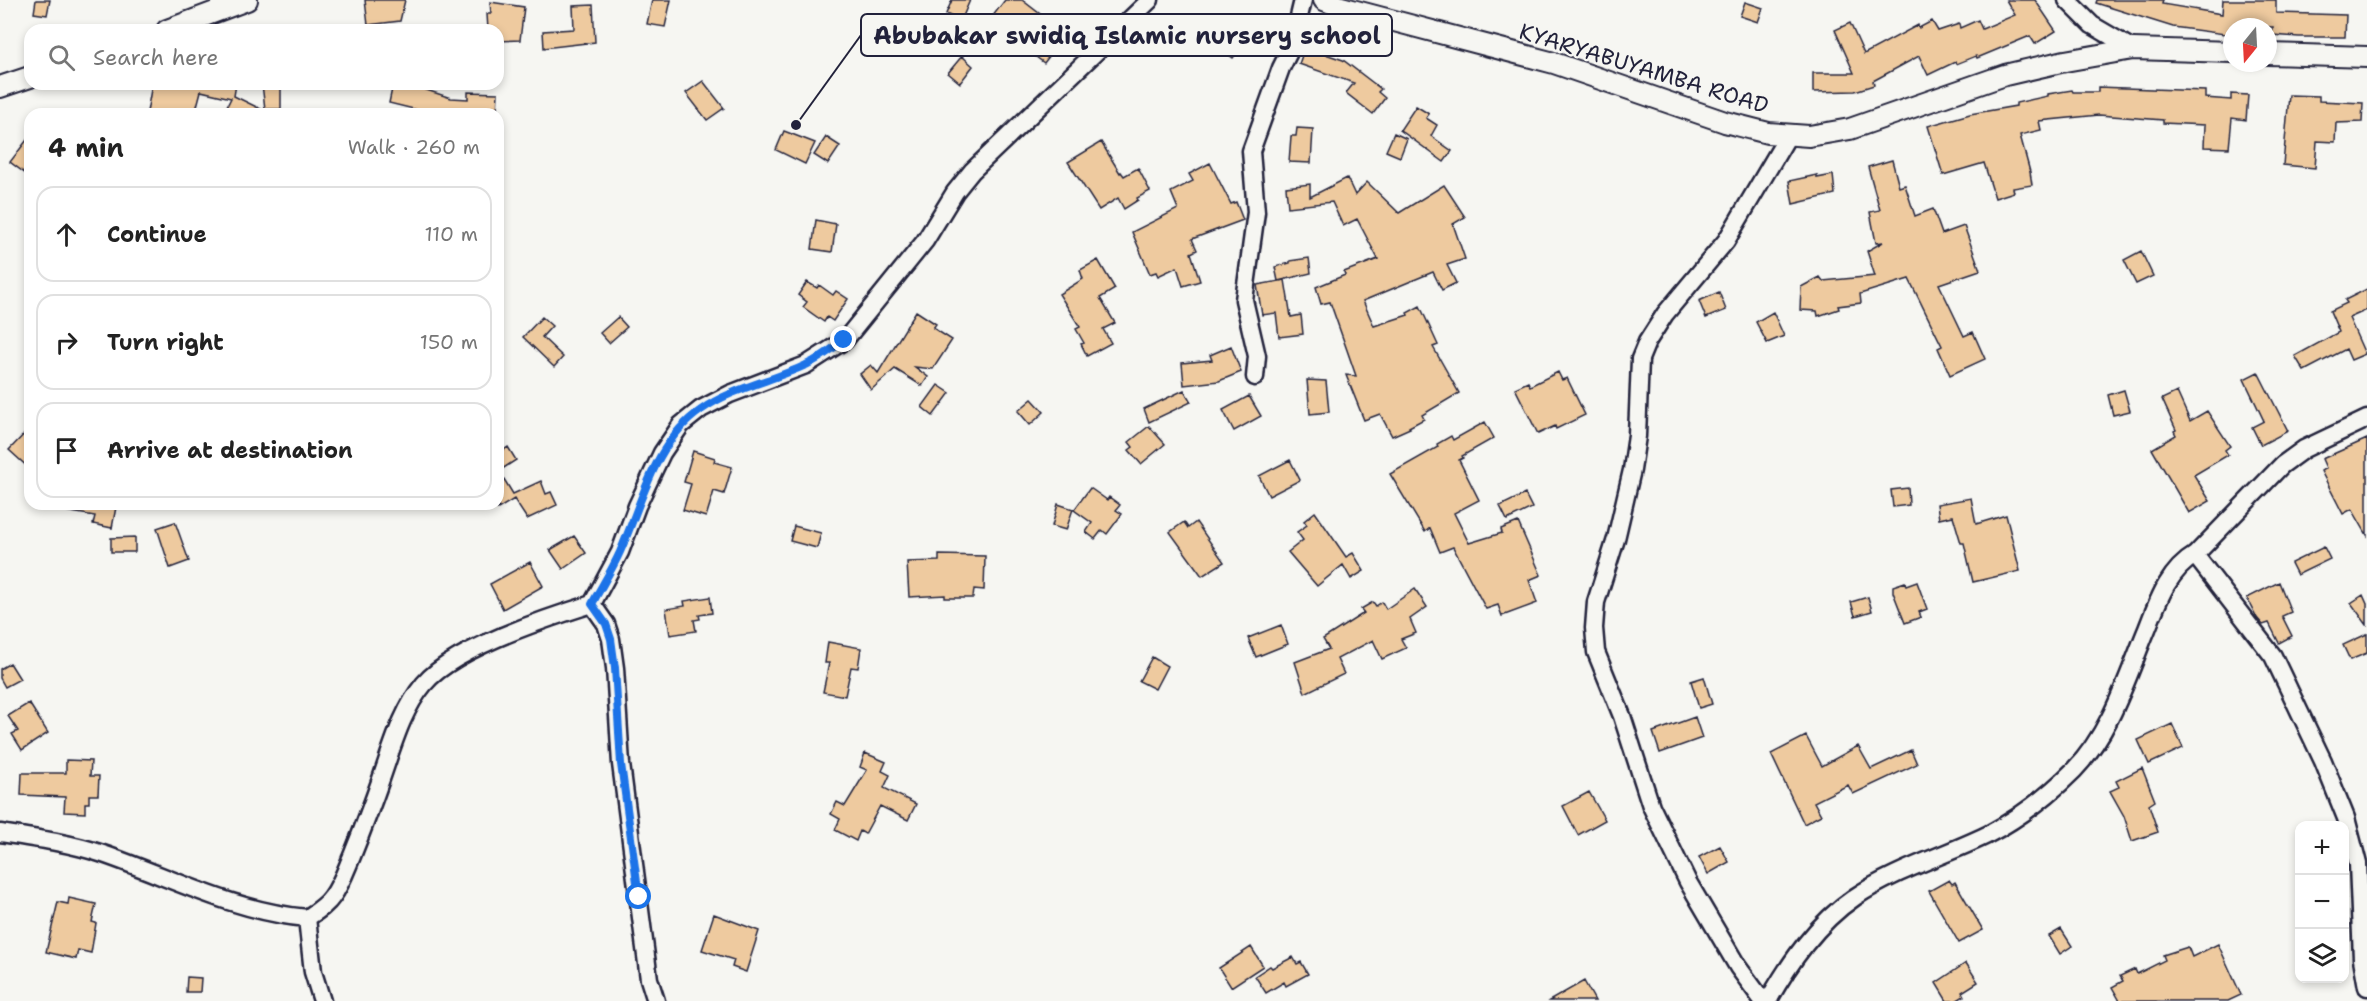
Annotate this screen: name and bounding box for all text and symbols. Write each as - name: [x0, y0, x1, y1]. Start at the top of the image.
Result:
- callout: Abubakar swidiq Islamic nursery school: [861, 14, 1392, 56]
- street label: KYARYABUYAMBA ROAD: [1516, 17, 1772, 120]
- north arrow: [2223, 18, 2277, 72]
- text: Abubakar swidiq Islamic nursery school: [873, 20, 1381, 52]
- search box: [24, 24, 504, 90]
- icon: search: [45, 41, 78, 74]
- text: Search here: [93, 43, 219, 72]
- text: 4 min: [48, 130, 124, 165]
- text: Walk · 260 m: [348, 134, 480, 160]
- icon: ahead: [50, 218, 83, 251]
- text: Continue: [107, 220, 207, 249]
- text: 110 m: [424, 221, 478, 247]
- icon: right: [50, 326, 83, 359]
- route end: [830, 326, 856, 352]
- text: Turn right: [107, 328, 224, 357]
- text: 150 m: [420, 329, 478, 355]
- icon: arrive: [50, 434, 83, 467]
- text: Arrive at destination: [107, 436, 353, 465]
- map controls: [2295, 821, 2349, 983]
- button: +: [2295, 821, 2349, 875]
- button: −: [2295, 875, 2349, 929]
- route start: [625, 883, 651, 909]
- button: layers: [2295, 929, 2349, 983]

